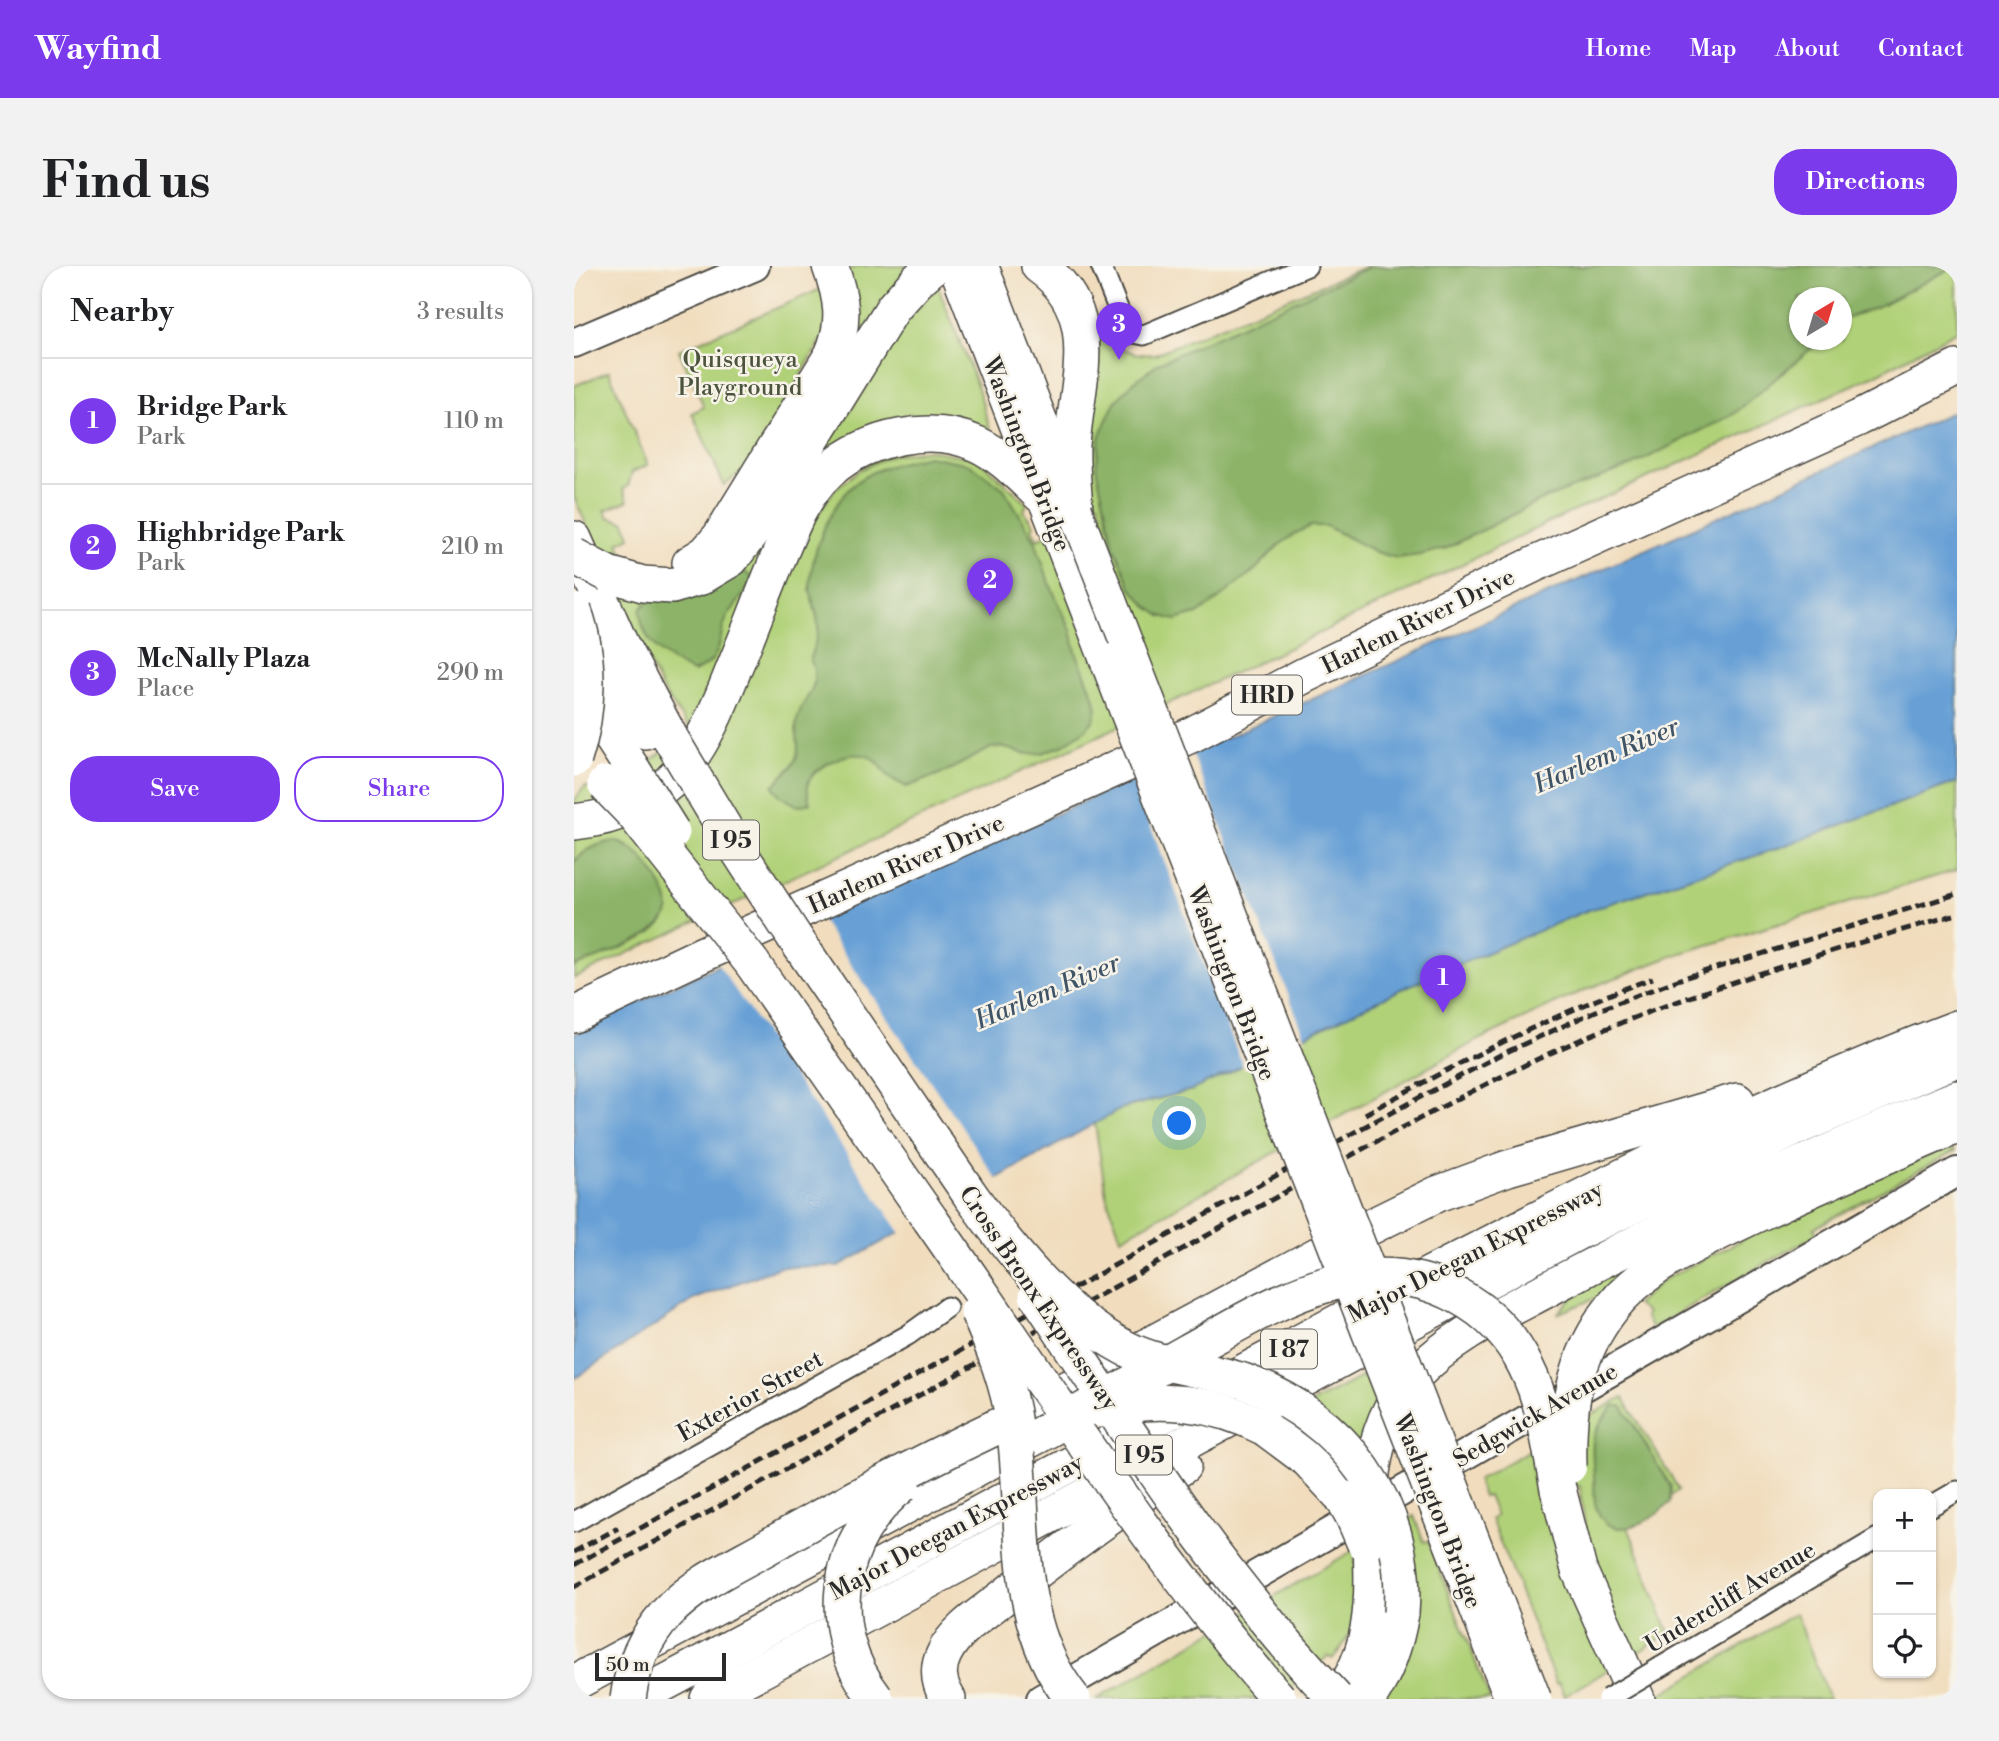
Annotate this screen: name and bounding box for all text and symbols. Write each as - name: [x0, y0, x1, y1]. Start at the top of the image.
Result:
- text: Wayfind: [35, 29, 162, 70]
- text: Home: [1586, 34, 1651, 64]
- text: Map: [1689, 34, 1737, 64]
- text: About: [1775, 34, 1840, 64]
- text: Contact: [1878, 34, 1964, 64]
- button: Directions: [1774, 149, 1957, 215]
- text: Find us: [42, 152, 211, 213]
- north arrow: [1789, 287, 1852, 350]
- text: Nearby: [70, 293, 174, 331]
- text: 3 results: [417, 298, 504, 326]
- pin: 3: [1096, 302, 1142, 360]
- park label: Quisqueya Playground: [678, 345, 803, 403]
- street label: Washington Bridge: [975, 352, 1077, 556]
- text: Bridge Park: [137, 391, 287, 423]
- text: 1: [87, 407, 99, 435]
- text: 110 m: [444, 407, 504, 435]
- text: Park: [137, 423, 185, 451]
- text: Highbridge Park: [137, 517, 345, 549]
- text: 2: [86, 533, 100, 561]
- text: 210 m: [441, 533, 504, 561]
- text: Park: [137, 549, 185, 577]
- pin: 2: [967, 558, 1013, 616]
- street label: Harlem River Drive: [1317, 562, 1520, 682]
- text: McNally Plaza: [137, 643, 310, 675]
- text: 3: [86, 659, 100, 687]
- text: 290 m: [437, 659, 504, 687]
- text: Place: [137, 675, 194, 703]
- road number: HRD: [1232, 676, 1302, 714]
- water label: Harlem River: [1528, 711, 1685, 801]
- button: Save: [70, 756, 280, 822]
- button: Share: [294, 756, 504, 822]
- street label: Harlem River Drive: [804, 808, 1009, 922]
- road number: I 95: [703, 820, 759, 860]
- street label: Washington Bridge: [1180, 881, 1282, 1085]
- water label: Harlem River: [969, 947, 1126, 1037]
- pin: 1: [1420, 955, 1466, 1013]
- your location: [1162, 1106, 1196, 1140]
- street label: Major Deegan Expressway: [1342, 1175, 1609, 1331]
- street label: Cross Bronx Expressway: [952, 1181, 1125, 1417]
- road number: I 87: [1261, 1330, 1317, 1368]
- street label: Exterior Street: [672, 1344, 829, 1449]
- street label: Sedgwick Avenue: [1448, 1357, 1623, 1475]
- street label: Washington Bridge: [1386, 1409, 1488, 1613]
- road number: I 95: [1116, 1436, 1172, 1474]
- street label: Major Deegan Expressway: [824, 1448, 1089, 1608]
- map controls: [1873, 1489, 1936, 1678]
- button: +: [1873, 1489, 1936, 1552]
- street label: Undercliff Avenue: [1640, 1535, 1821, 1661]
- button: −: [1873, 1552, 1936, 1615]
- button: locate: [1873, 1615, 1936, 1678]
- scale bar: [595, 1650, 726, 1682]
- text: 50 m: [606, 1653, 650, 1677]

